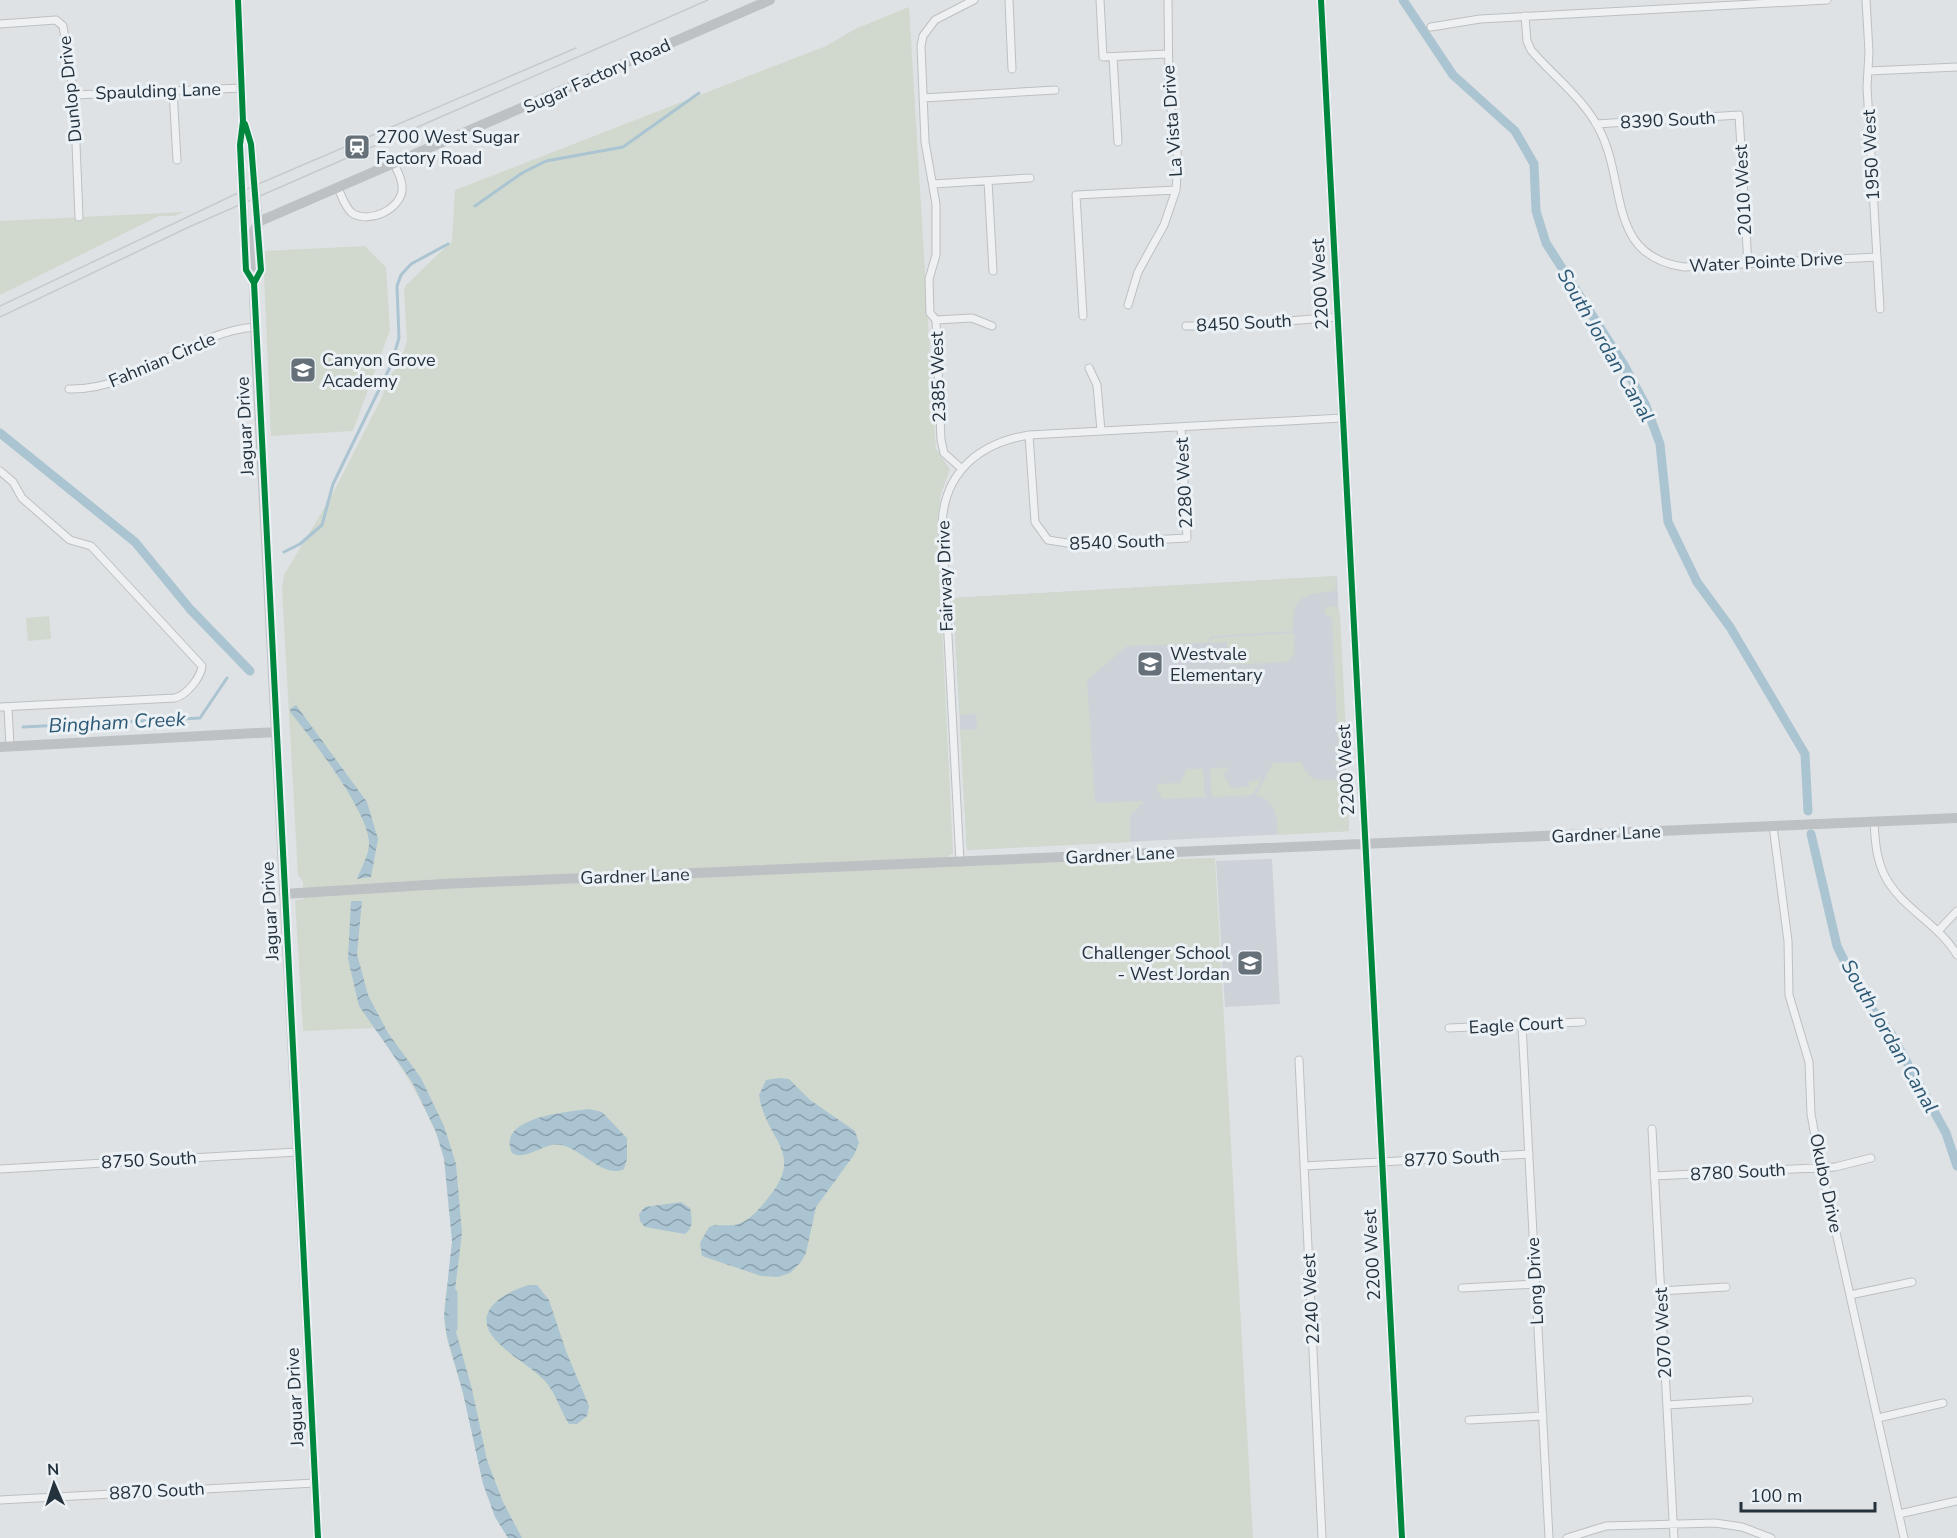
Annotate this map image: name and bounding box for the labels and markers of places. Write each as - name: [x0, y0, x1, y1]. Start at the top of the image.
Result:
- place label: 2700 West Sugar Factory Road: [376, 125, 520, 170]
- station icon: 2700 West Sugar Factory Road: [342, 132, 372, 162]
- place label: Canyon Grove Academy: [322, 348, 435, 393]
- school or university icon: Canyon Grove Academy: [288, 355, 318, 385]
- place label: Westvale Elementary: [1170, 642, 1263, 687]
- school or university icon: Westvale Elementary: [1135, 649, 1165, 679]
- place label: Challenger School - West Jordan: [1082, 941, 1231, 986]
- school or university icon: Challenger School - West Jordan: [1235, 948, 1265, 978]

